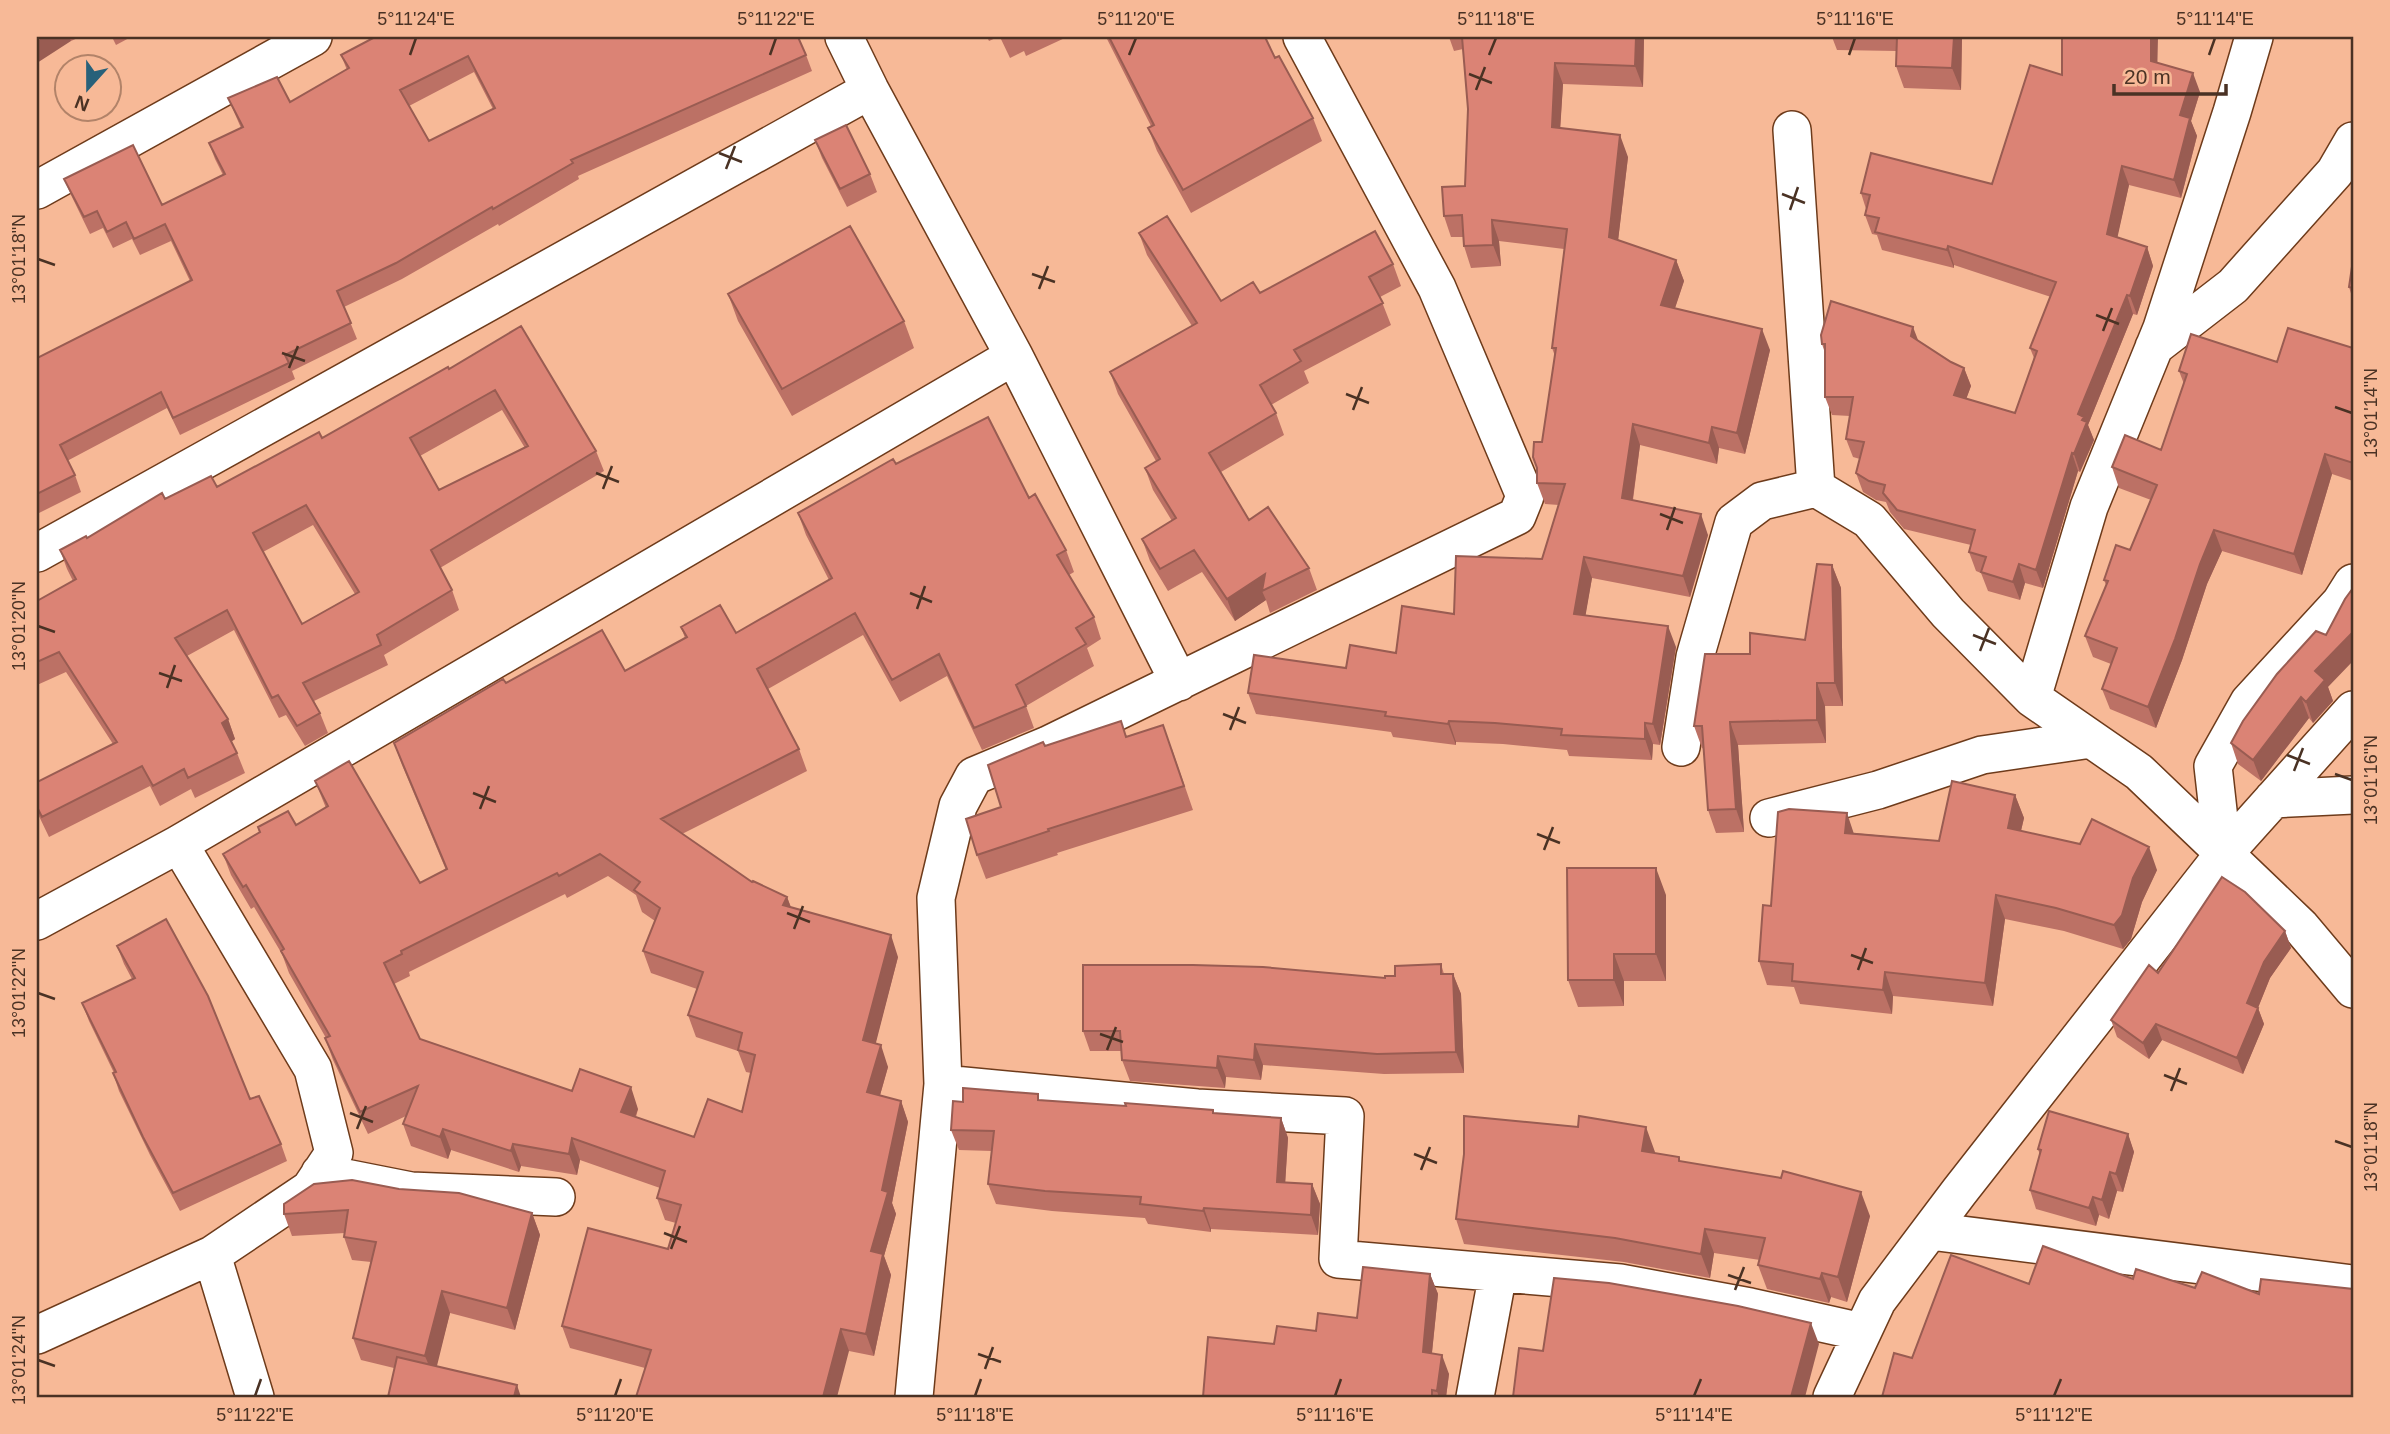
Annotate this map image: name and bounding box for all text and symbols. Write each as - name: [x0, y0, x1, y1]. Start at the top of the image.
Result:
- text: 5°11'24"E: [377, 9, 455, 29]
- text: 5°11'22"E: [737, 9, 815, 29]
- text: 5°11'20"E: [1097, 9, 1175, 29]
- text: 5°11'18"E: [1457, 9, 1535, 29]
- text: 5°11'16"E: [1816, 9, 1894, 29]
- text: 5°11'14"E: [2176, 9, 2254, 29]
- north arrow: [52, 52, 122, 122]
- scale bar: [2114, 52, 2226, 96]
- text: 20 m: [2124, 65, 2171, 88]
- text: N: [72, 91, 92, 116]
- text: 13°01'18"N: [9, 214, 29, 304]
- text: 13°01'14"N: [2361, 368, 2381, 458]
- text: 13°01'20"N: [9, 581, 29, 671]
- text: 13°01'16"N: [2361, 735, 2381, 825]
- text: 13°01'22"N: [9, 948, 29, 1038]
- text: 13°01'18"N: [2361, 1102, 2381, 1192]
- text: 13°01'24"N: [9, 1315, 29, 1405]
- text: 5°11'22"E: [216, 1405, 294, 1425]
- text: 5°11'20"E: [576, 1405, 654, 1425]
- text: 5°11'18"E: [936, 1405, 1014, 1425]
- text: 5°11'16"E: [1296, 1405, 1374, 1425]
- text: 5°11'14"E: [1655, 1405, 1733, 1425]
- text: 5°11'12"E: [2015, 1405, 2093, 1425]

